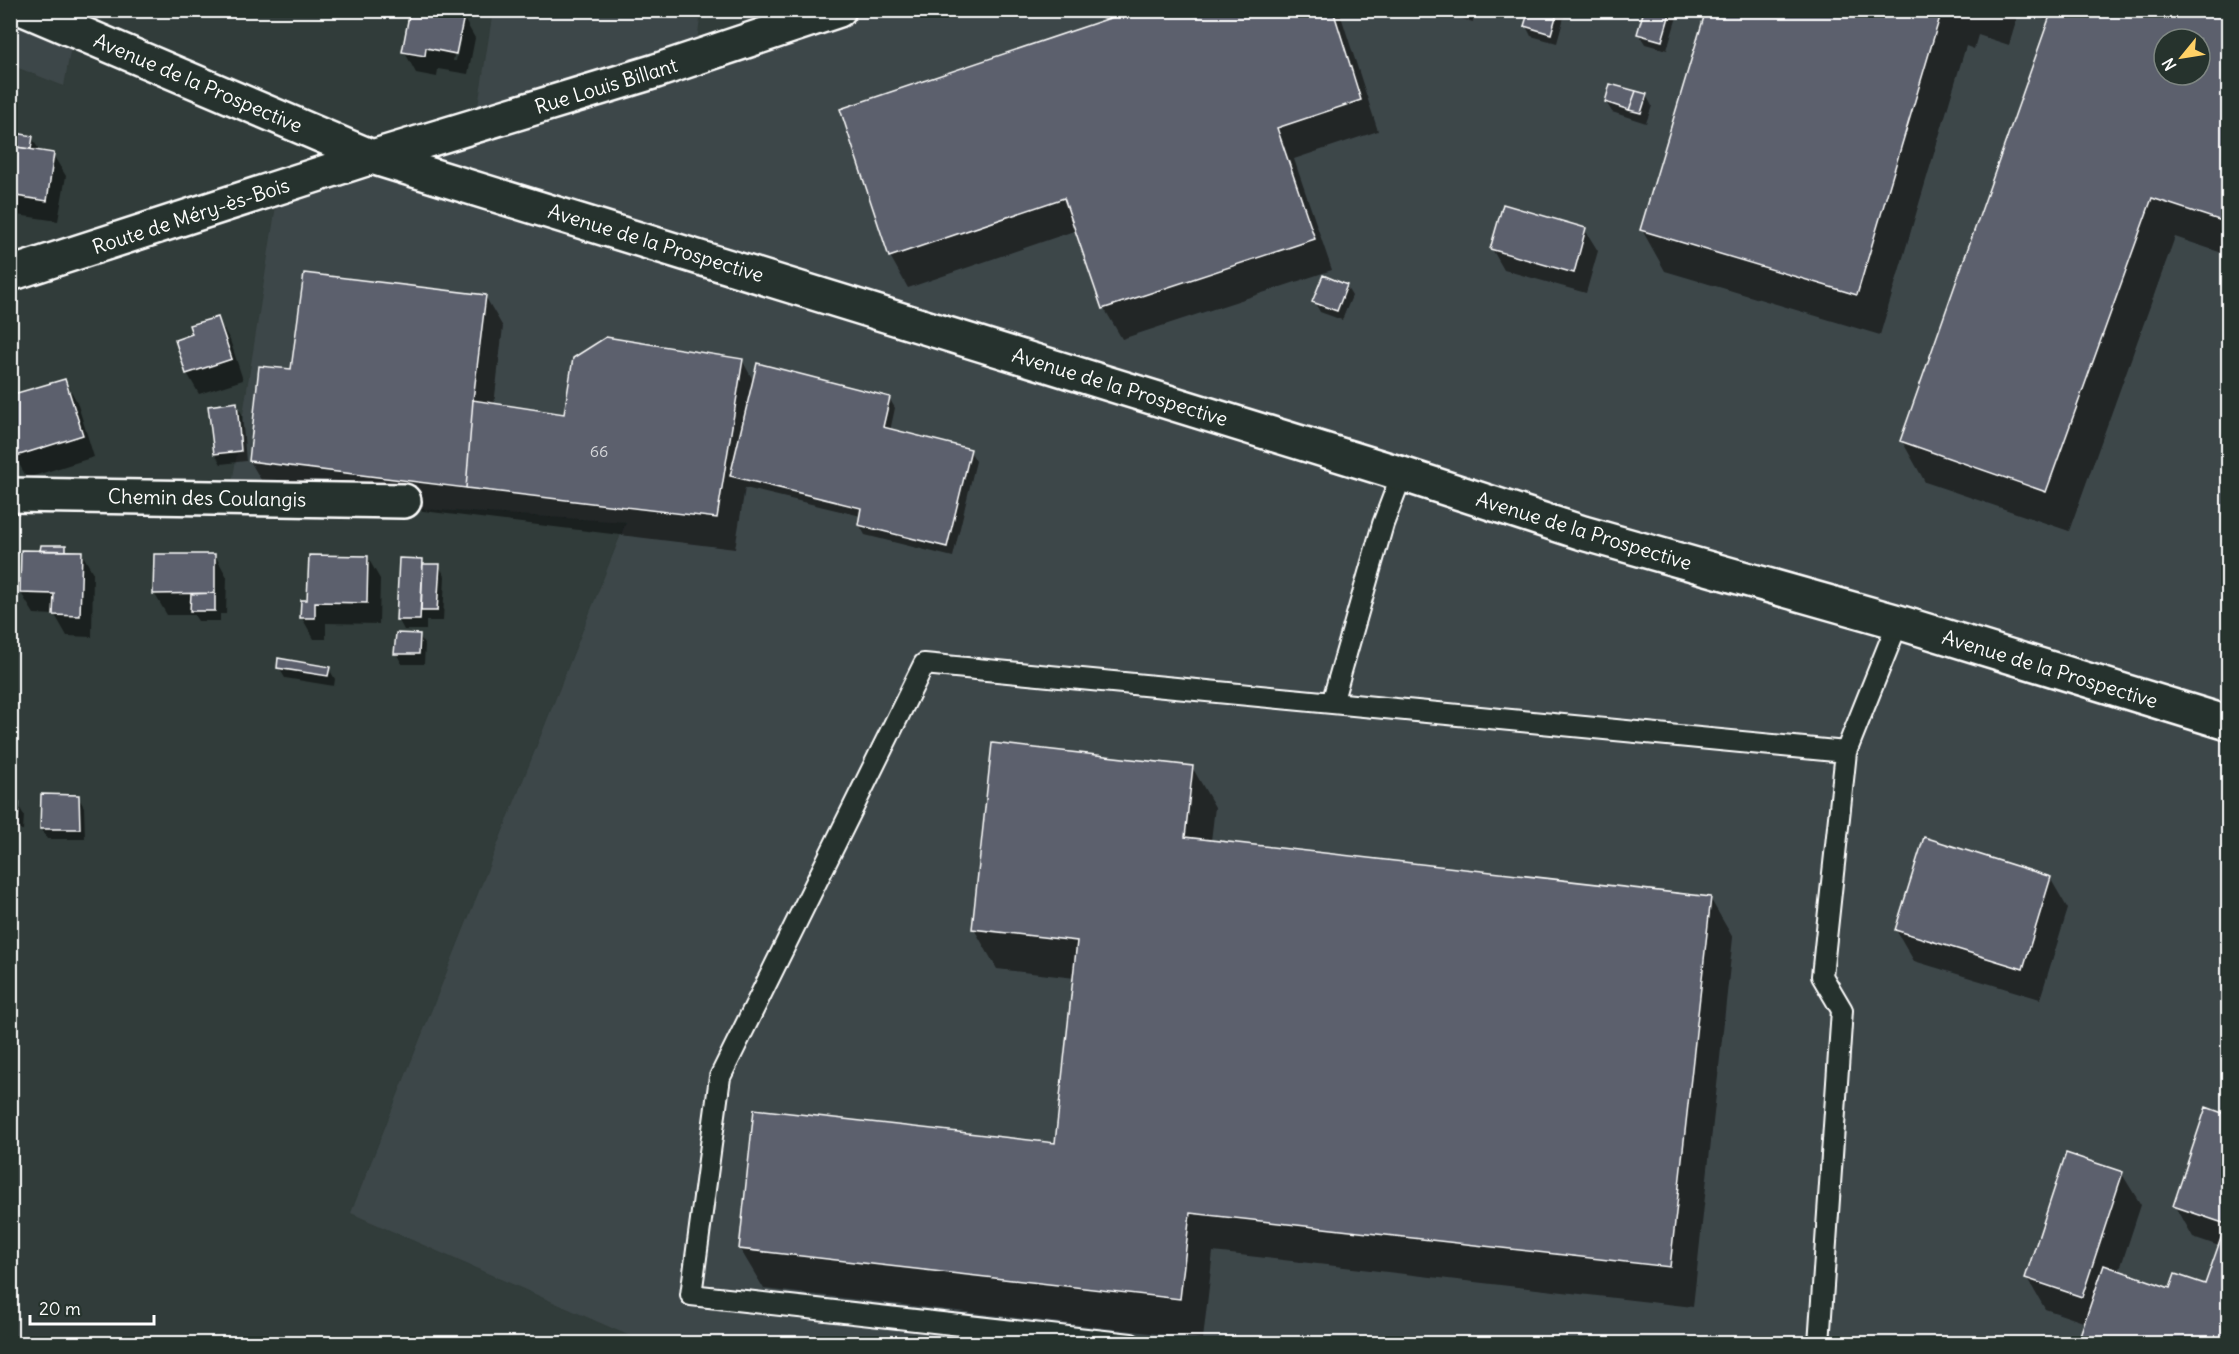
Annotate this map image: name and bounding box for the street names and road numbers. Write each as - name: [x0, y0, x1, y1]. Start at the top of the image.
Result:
- street label: Avenue de la Prospective: [90, 27, 306, 138]
- street label: Rue Louis Billant: [532, 52, 680, 119]
- street label: Route de Méry-ès-Bois: [89, 172, 293, 259]
- street label: Avenue de la Prospective: [545, 198, 767, 287]
- street label: Avenue de la Prospective: [1009, 342, 1231, 431]
- street label: Chemin des Coulangis: [108, 483, 306, 512]
- street label: Avenue de la Prospective: [1473, 486, 1695, 575]
- street label: Avenue de la Prospective: [1939, 624, 2161, 713]

